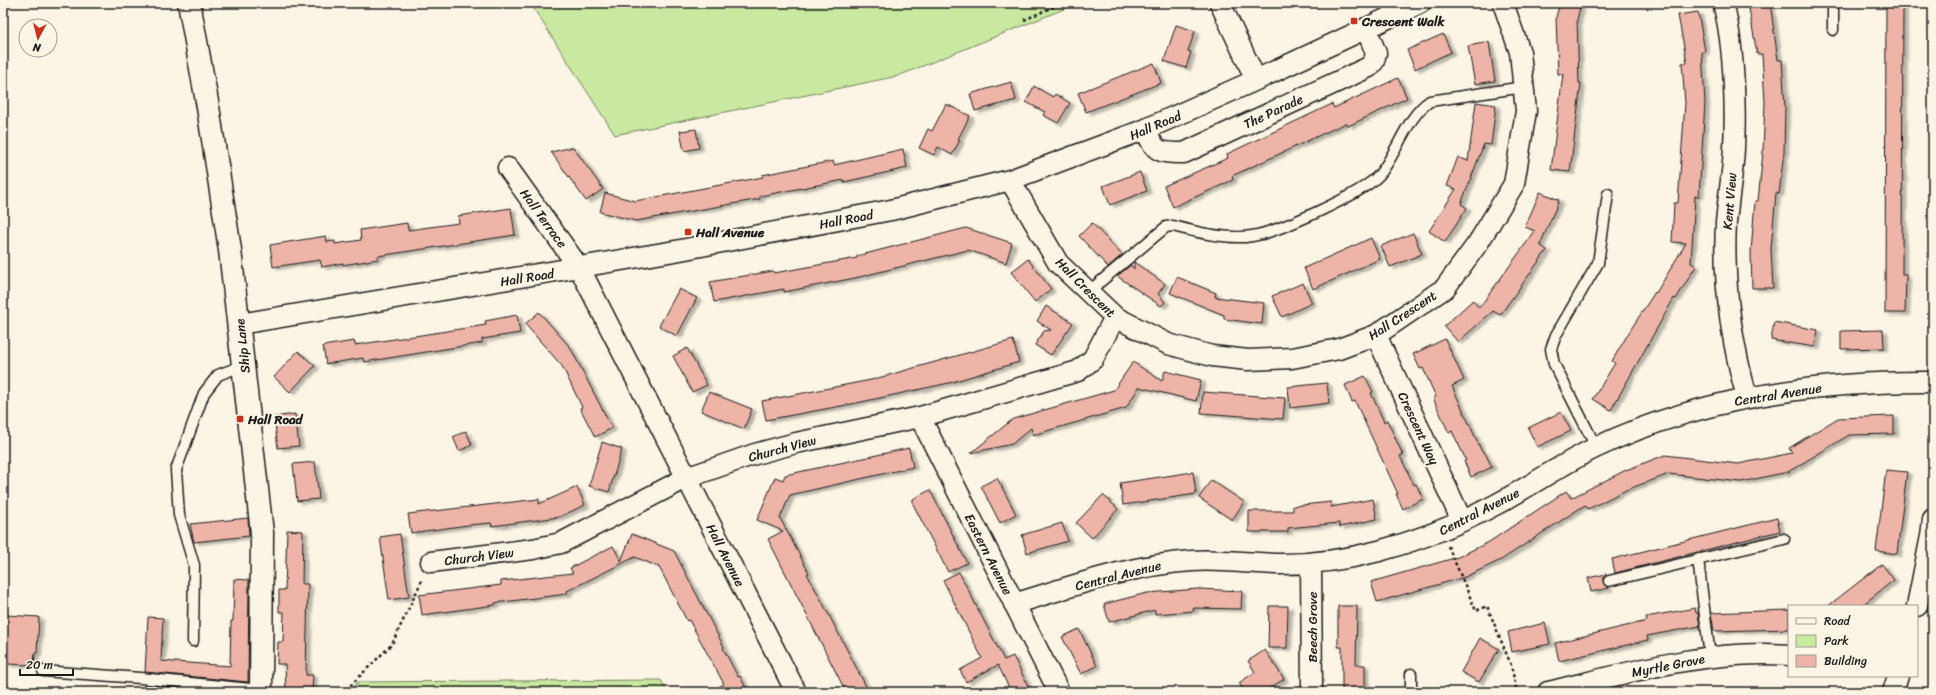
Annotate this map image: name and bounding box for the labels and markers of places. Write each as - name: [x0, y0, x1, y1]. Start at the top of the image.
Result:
- place label: Crescent Walk: [1361, 10, 1446, 33]
- marker: Crescent Walk: [1349, 16, 1359, 26]
- place label: Hall Avenue: [695, 221, 765, 244]
- marker: Hall Avenue: [683, 227, 693, 237]
- place label: Hall Road: [247, 408, 304, 431]
- marker: Hall Road: [235, 414, 245, 424]

